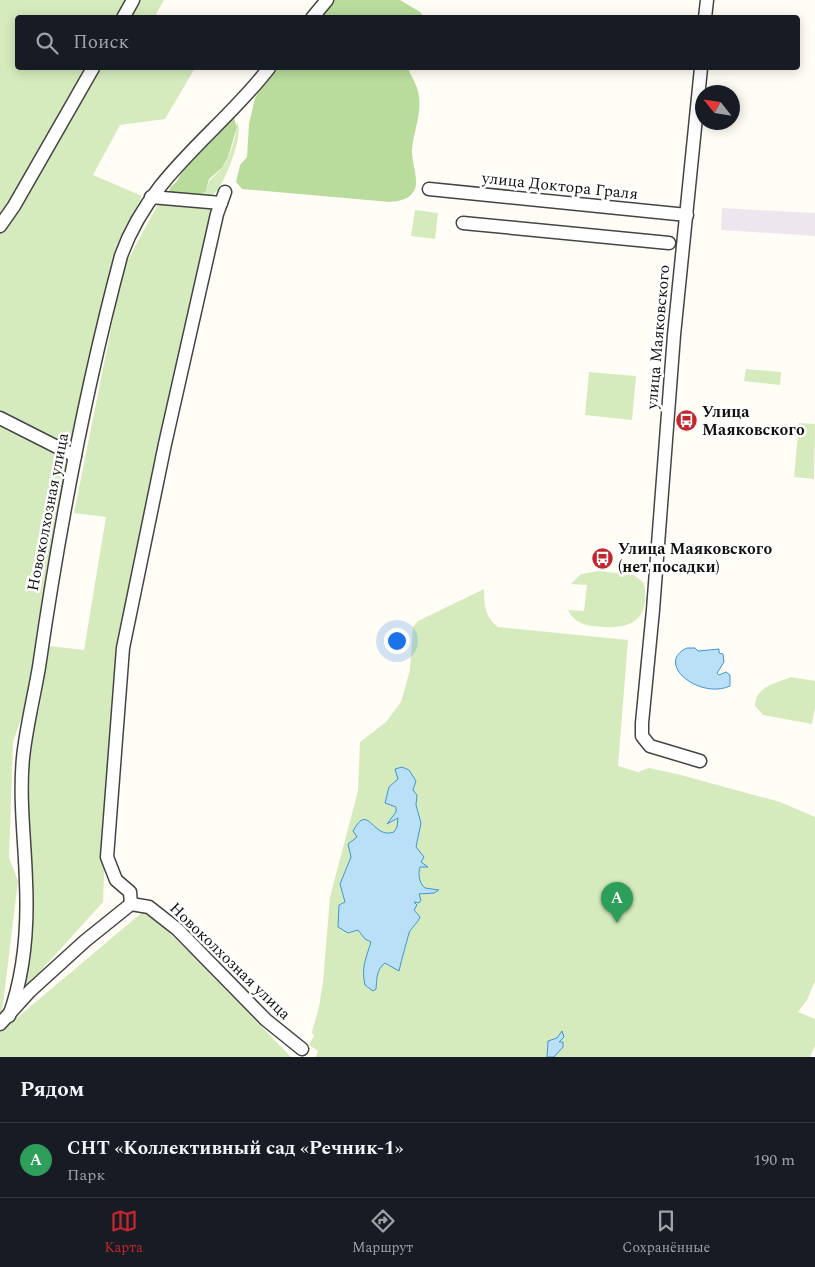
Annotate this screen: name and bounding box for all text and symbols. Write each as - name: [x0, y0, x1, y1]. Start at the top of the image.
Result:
- search box: [15, 15, 800, 70]
- text: Поиск: [73, 28, 129, 57]
- icon: search: [33, 29, 61, 57]
- north arrow: [695, 85, 740, 130]
- street label: улица Доктора Граля: [480, 166, 639, 206]
- street label: улица Маяковского: [640, 264, 676, 411]
- place label: Улица Маяковского: [702, 400, 805, 442]
- bus stop icon: Улица Маяковского: [674, 409, 698, 433]
- street label: Новоколхозная улица: [21, 431, 75, 593]
- place label: Улица Маяковского (нет посадки): [618, 537, 772, 579]
- bus stop icon: Улица Маяковского (нет посадки): [590, 546, 614, 570]
- your location: [384, 628, 410, 654]
- pin: A: [601, 882, 633, 923]
- street label: Новоколхозная улица: [164, 897, 296, 1026]
- text: Рядом: [20, 1074, 84, 1106]
- text: СНТ «Коллективный сад «Речник-1»: [67, 1134, 404, 1163]
- text: A: [30, 1148, 42, 1172]
- text: 190 m: [753, 1148, 795, 1172]
- text: Парк: [67, 1163, 105, 1187]
- tab: Карта: [105, 1207, 143, 1258]
- tab: Маршрут: [352, 1207, 413, 1258]
- tab: Сохранённые: [622, 1207, 710, 1258]

